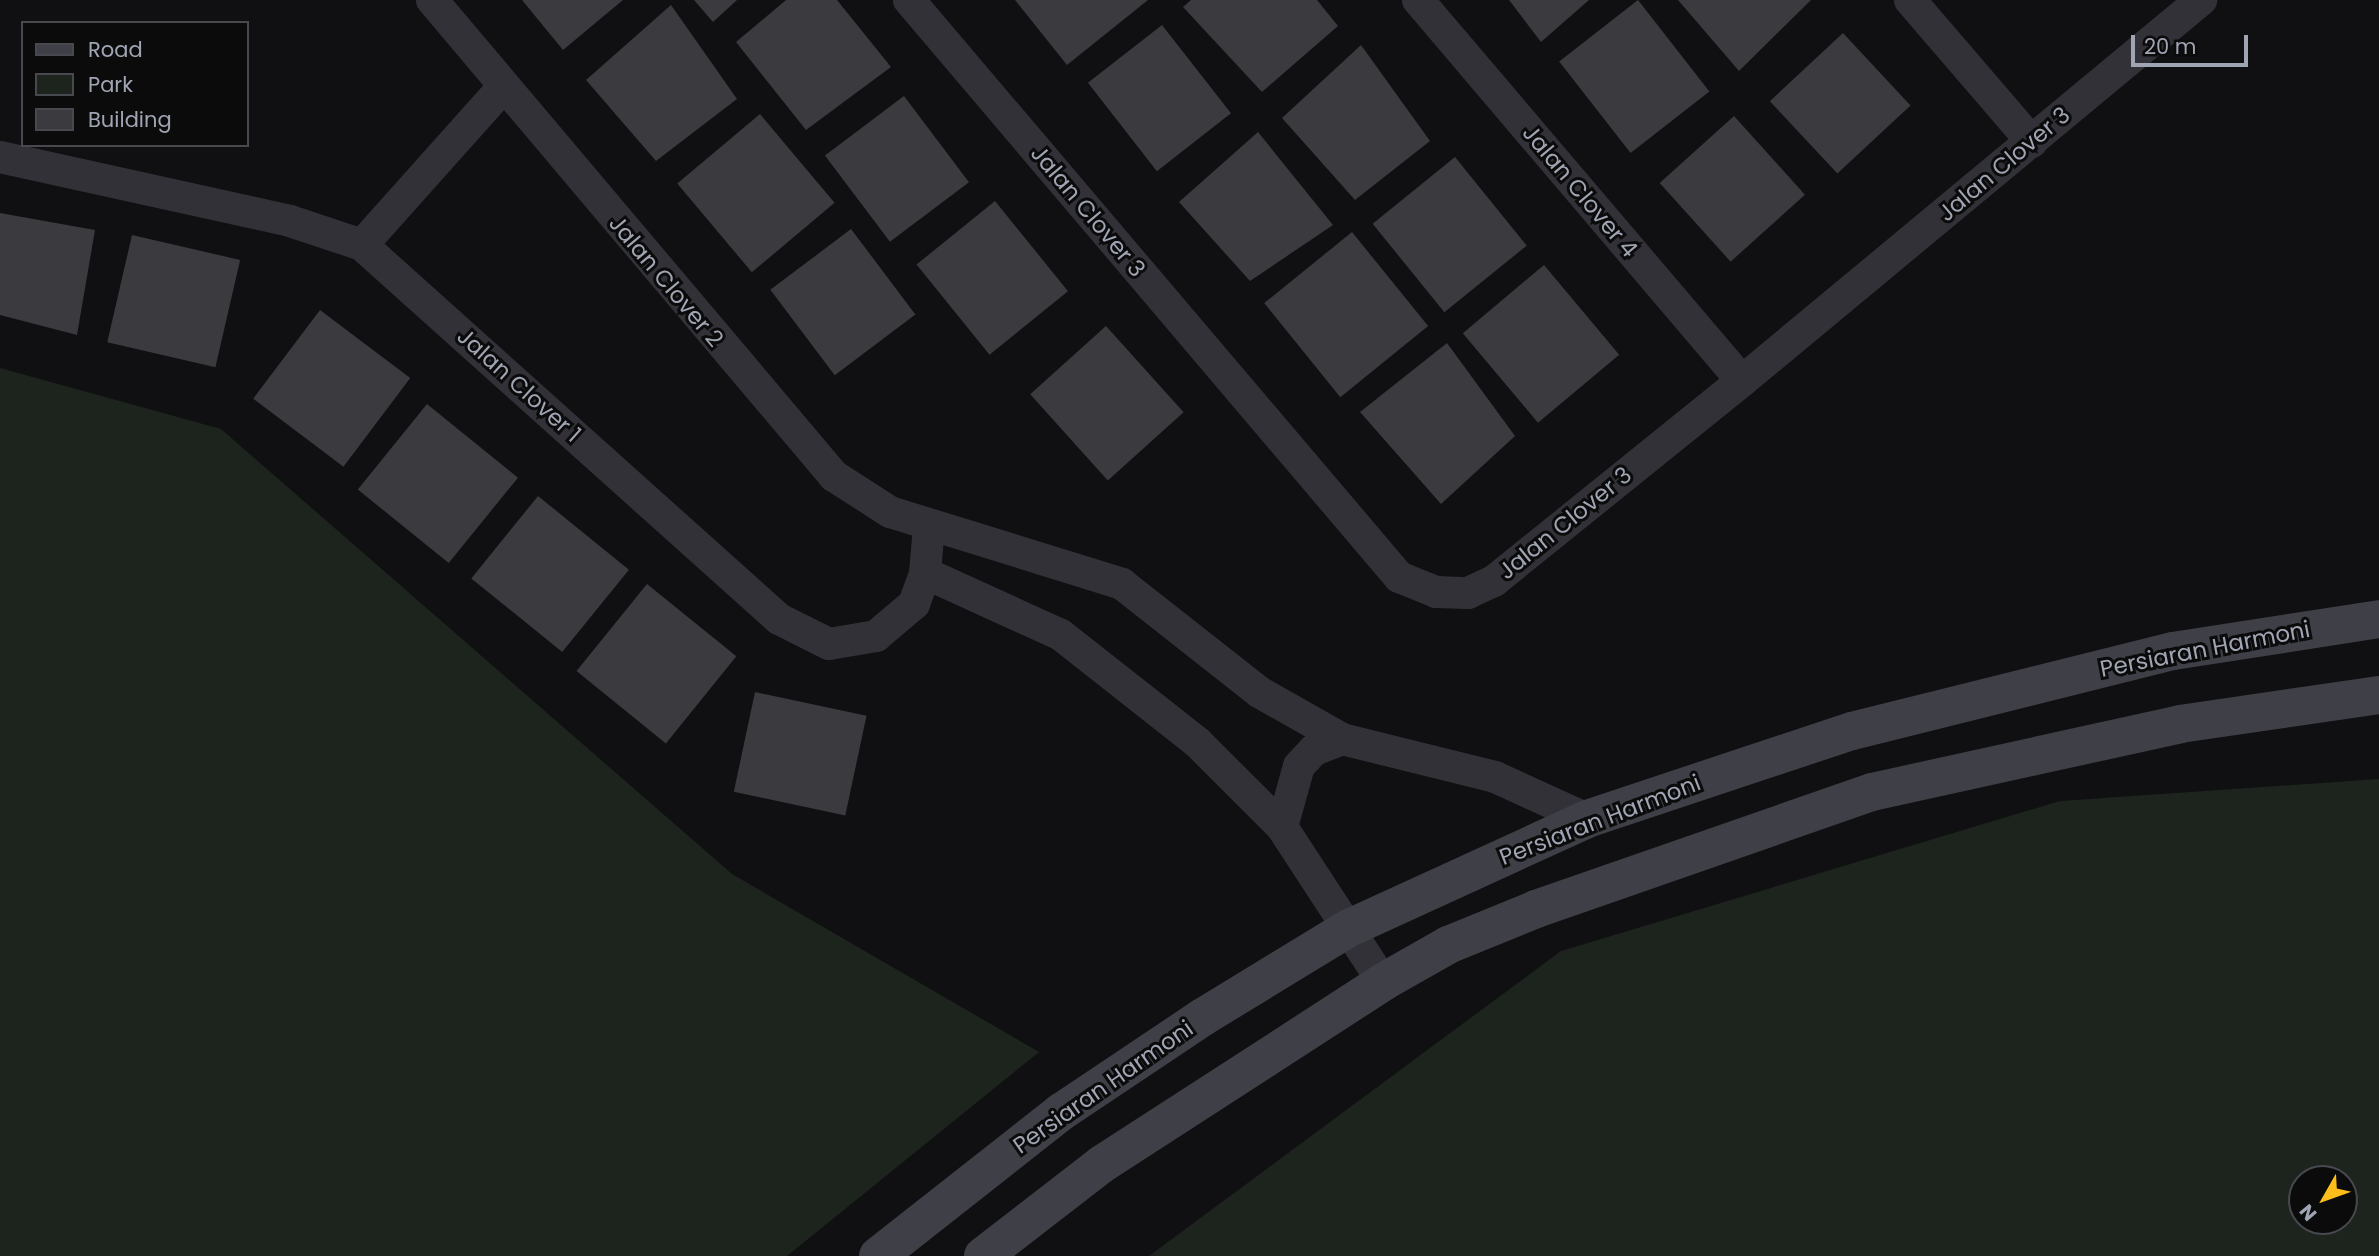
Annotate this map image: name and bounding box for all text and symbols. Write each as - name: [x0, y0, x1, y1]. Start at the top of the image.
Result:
- legend: [21, 21, 248, 147]
- scale bar: [2134, 21, 2251, 65]
- text: 20 m: [2144, 32, 2197, 61]
- text: Road: [88, 35, 143, 64]
- text: Park: [88, 70, 133, 99]
- street label: Jalan Clover 3: [1933, 101, 2075, 227]
- text: Building: [88, 105, 172, 134]
- street label: Jalan Clover 4: [1517, 119, 1643, 263]
- street label: Jalan Clover 3: [1025, 140, 1151, 282]
- street label: Jalan Clover 2: [603, 210, 729, 352]
- street label: Jalan Clover 1: [451, 322, 587, 448]
- street label: Jalan Clover 3: [1493, 461, 1637, 585]
- street label: Persiaran Harmoni: [2098, 615, 2312, 683]
- street label: Persiaran Harmoni: [1496, 769, 1704, 871]
- street label: Persiaran Harmoni: [1008, 1015, 1198, 1159]
- north arrow: [2288, 1165, 2358, 1235]
- text: N: [2293, 1198, 2323, 1227]

